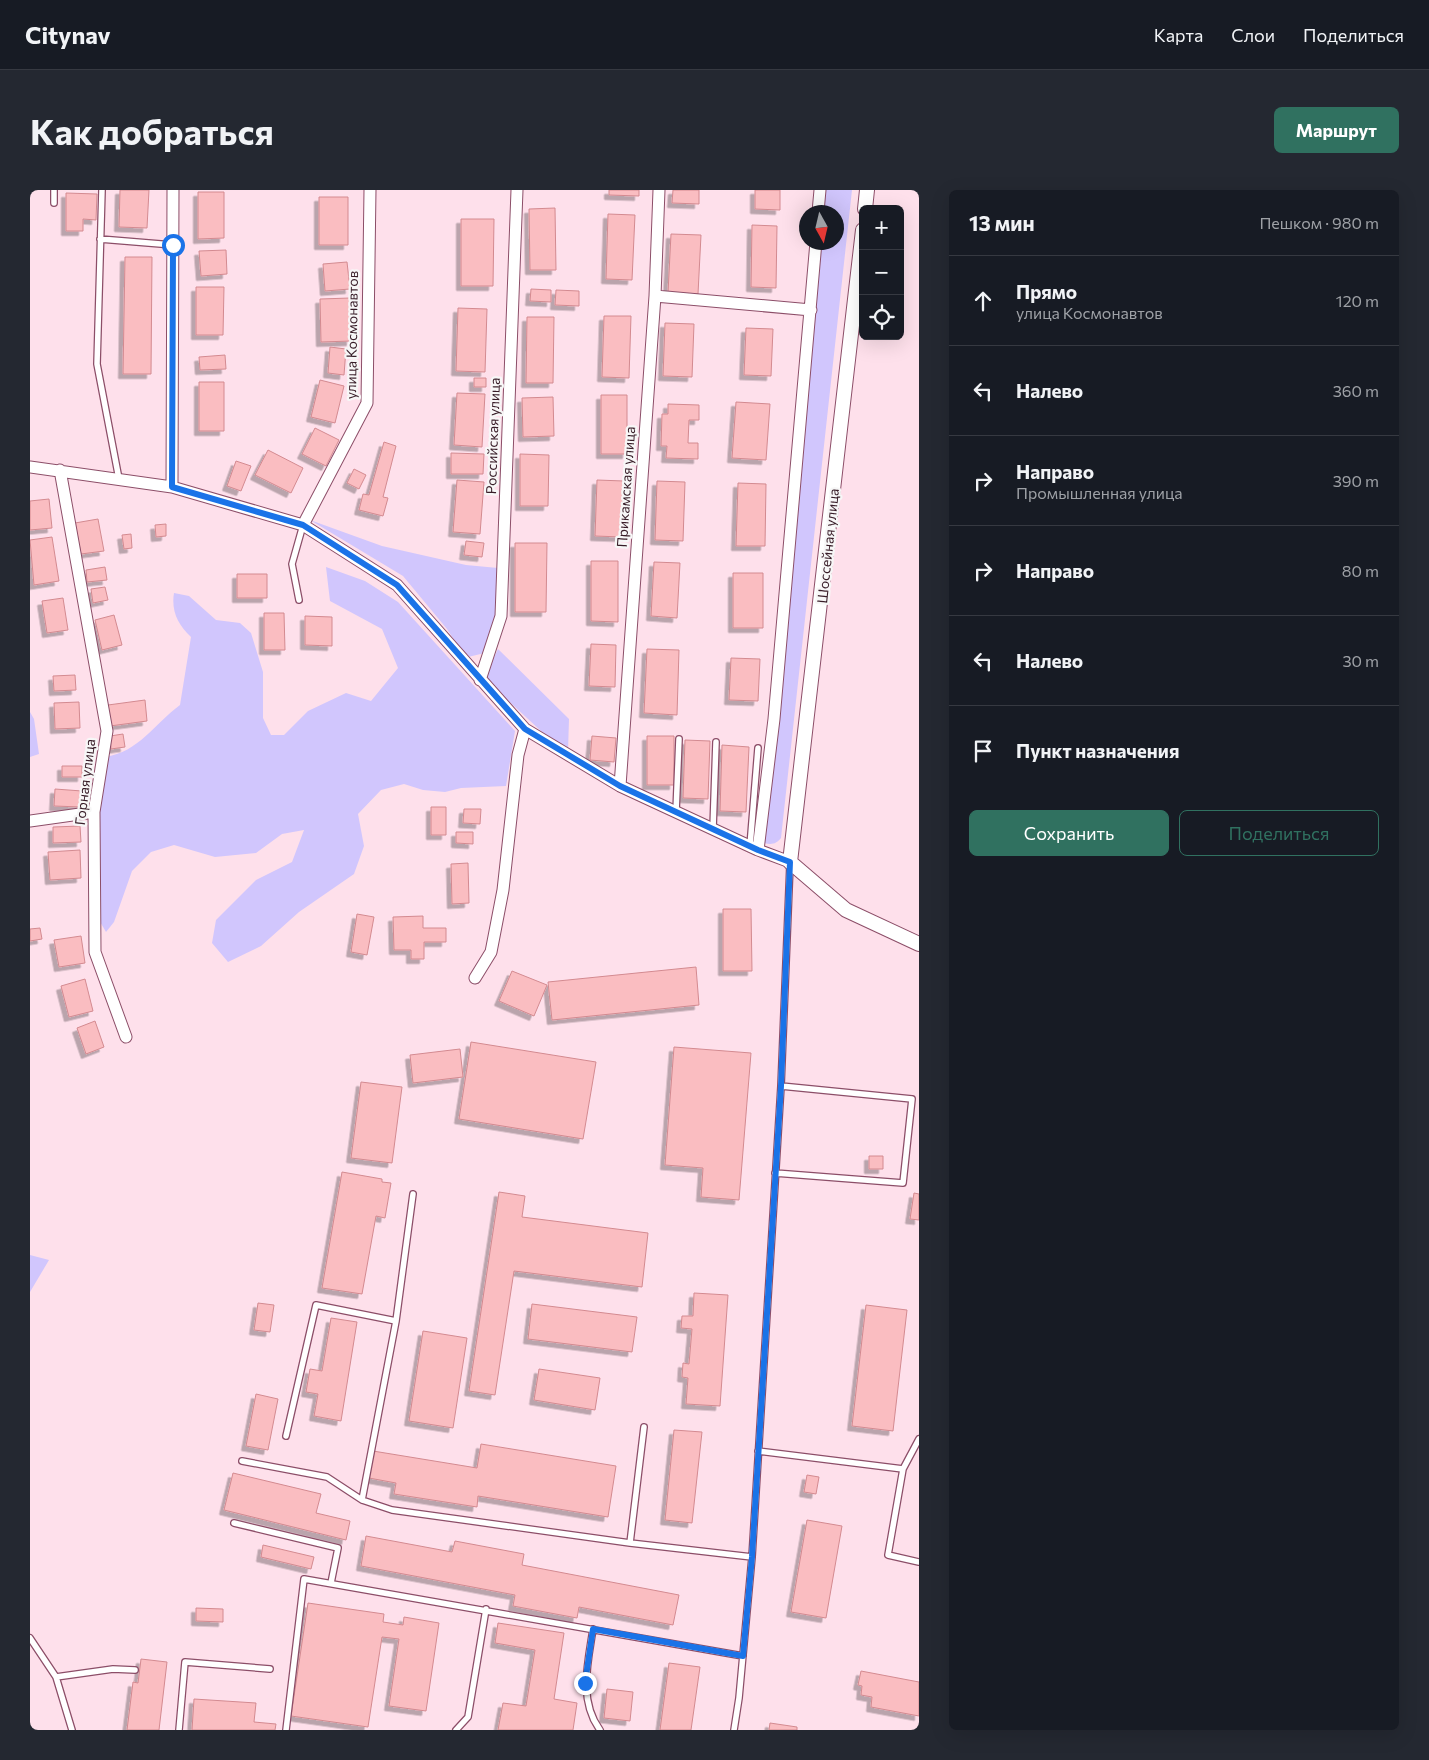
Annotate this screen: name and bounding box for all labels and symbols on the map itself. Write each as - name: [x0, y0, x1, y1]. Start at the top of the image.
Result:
- north arrow: [799, 205, 844, 250]
- route start: [162, 234, 185, 257]
- street label: улица Космонавтов: [342, 271, 361, 399]
- street label: Российская улица: [482, 377, 503, 495]
- street label: Прикамская улица: [613, 426, 638, 548]
- street label: Шоссейная улица: [813, 487, 842, 604]
- street label: Горная улица: [71, 738, 98, 826]
- route end: [574, 1672, 597, 1695]

